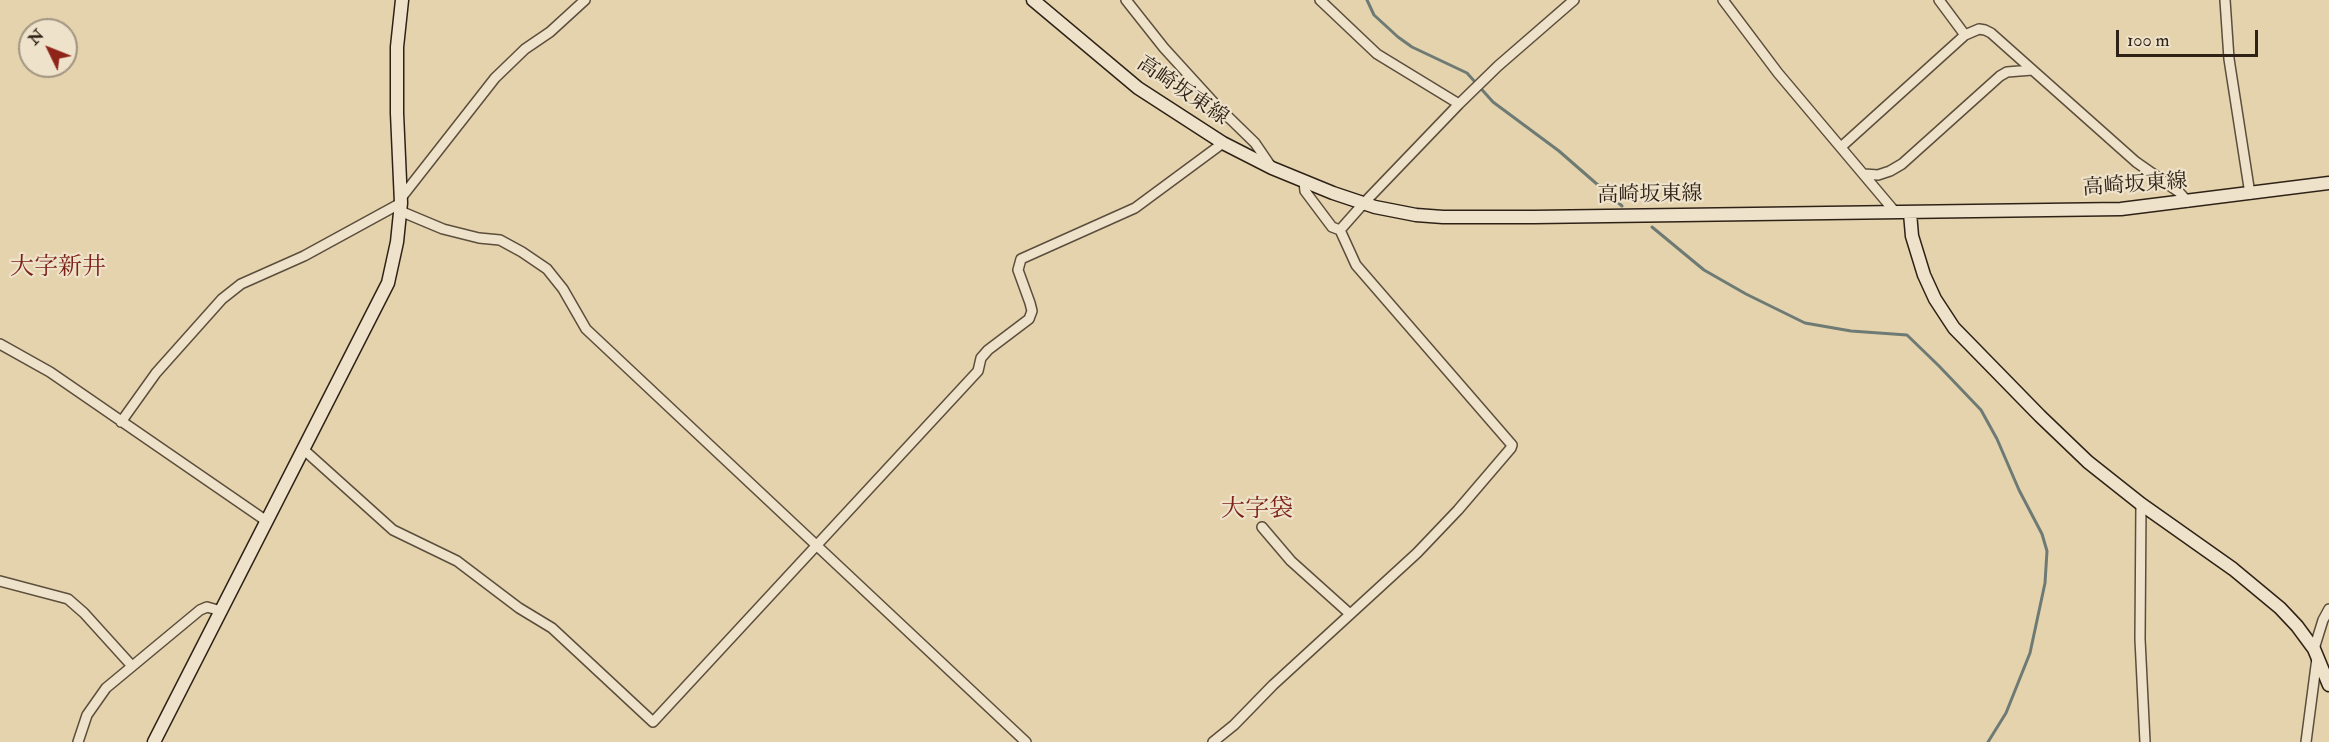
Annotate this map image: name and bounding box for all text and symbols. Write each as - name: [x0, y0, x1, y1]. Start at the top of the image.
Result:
- north arrow: [18, 18, 78, 78]
- scale bar: [2119, 18, 2262, 56]
- text: N: [24, 25, 48, 49]
- text: 100 m: [2127, 29, 2170, 52]
- street label: 高崎坂東線: [1131, 52, 1233, 132]
- street label: 高崎坂東線: [2082, 170, 2188, 202]
- street label: 高崎坂東線: [1597, 182, 1703, 210]
- district label: 大字新井: [10, 255, 106, 283]
- district label: 大字袋: [1221, 497, 1293, 525]

